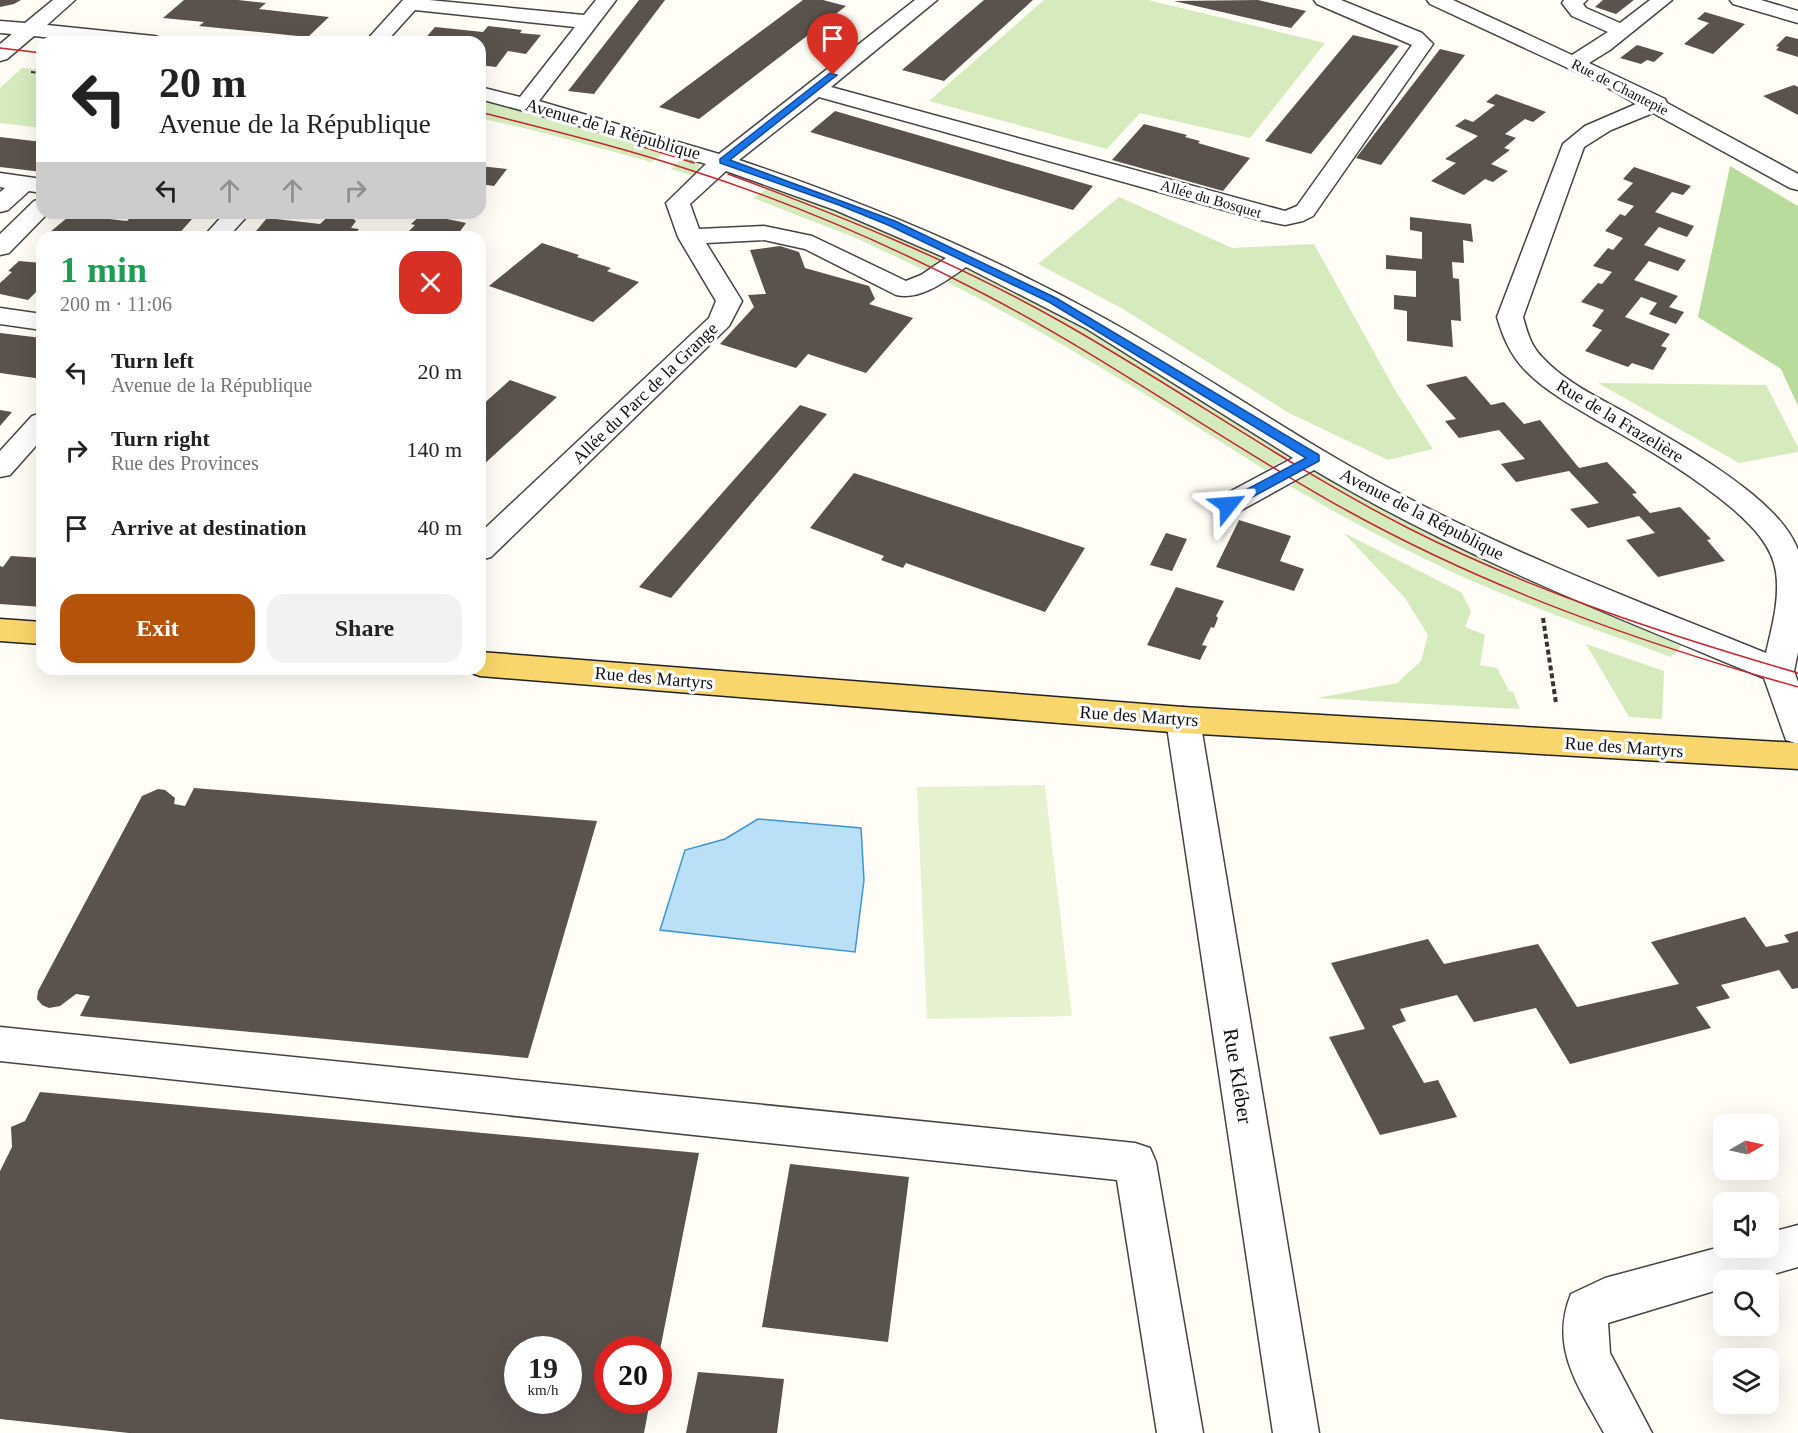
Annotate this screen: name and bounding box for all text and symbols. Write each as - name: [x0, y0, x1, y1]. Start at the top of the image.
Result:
- pin: [807, 13, 858, 75]
- icon: arrive: [816, 22, 849, 55]
- street label: Rue de Chantepie: [1569, 56, 1671, 118]
- icon: left: [60, 60, 138, 138]
- text: 20 m: [159, 60, 247, 106]
- street label: Avenue de la République: [523, 94, 703, 164]
- text: Avenue de la République: [159, 109, 431, 139]
- icon: left: [150, 174, 183, 207]
- icon: ahead: [213, 174, 246, 207]
- icon: ahead: [276, 174, 309, 207]
- icon: right: [339, 174, 372, 207]
- street label: Allée du Bosquet: [1159, 177, 1264, 221]
- text: 1 min: [60, 250, 147, 290]
- button: close: [399, 251, 462, 314]
- text: 200 m · 11:06: [60, 293, 172, 315]
- street label: Allée du Parc de la Grange: [568, 318, 722, 468]
- text: Turn left: [111, 348, 194, 373]
- icon: left: [60, 356, 93, 389]
- text: 20 m: [417, 359, 462, 384]
- text: Avenue de la République: [111, 374, 312, 396]
- street label: Rue de la Frazelière: [1553, 375, 1687, 467]
- text: Turn right: [111, 426, 210, 451]
- icon: right: [60, 434, 93, 467]
- text: 140 m: [406, 437, 462, 462]
- text: Rue des Provinces: [111, 452, 259, 474]
- street label: Avenue de la République: [1337, 464, 1507, 564]
- position arrow: [1196, 473, 1260, 537]
- icon: arrive: [60, 512, 93, 545]
- text: Arrive at destination: [111, 515, 307, 540]
- text: 40 m: [417, 515, 462, 540]
- button: Exit: [60, 594, 255, 663]
- button: Share: [267, 594, 462, 663]
- street label: Rue des Martyrs: [594, 663, 714, 693]
- street label: Rue des Martyrs: [1079, 702, 1199, 730]
- street label: Rue des Martyrs: [1564, 733, 1684, 761]
- street label: Rue Kléber: [1219, 1027, 1257, 1125]
- north arrow: [1713, 1114, 1779, 1180]
- map controls: [1713, 1114, 1779, 1414]
- button: sound: [1713, 1192, 1779, 1258]
- button: search: [1713, 1270, 1779, 1336]
- speed limit sign: 20: [594, 1336, 672, 1414]
- button: layers: [1713, 1348, 1779, 1414]
- text: 19: [528, 1351, 558, 1384]
- text: km/h: [528, 1382, 558, 1398]

